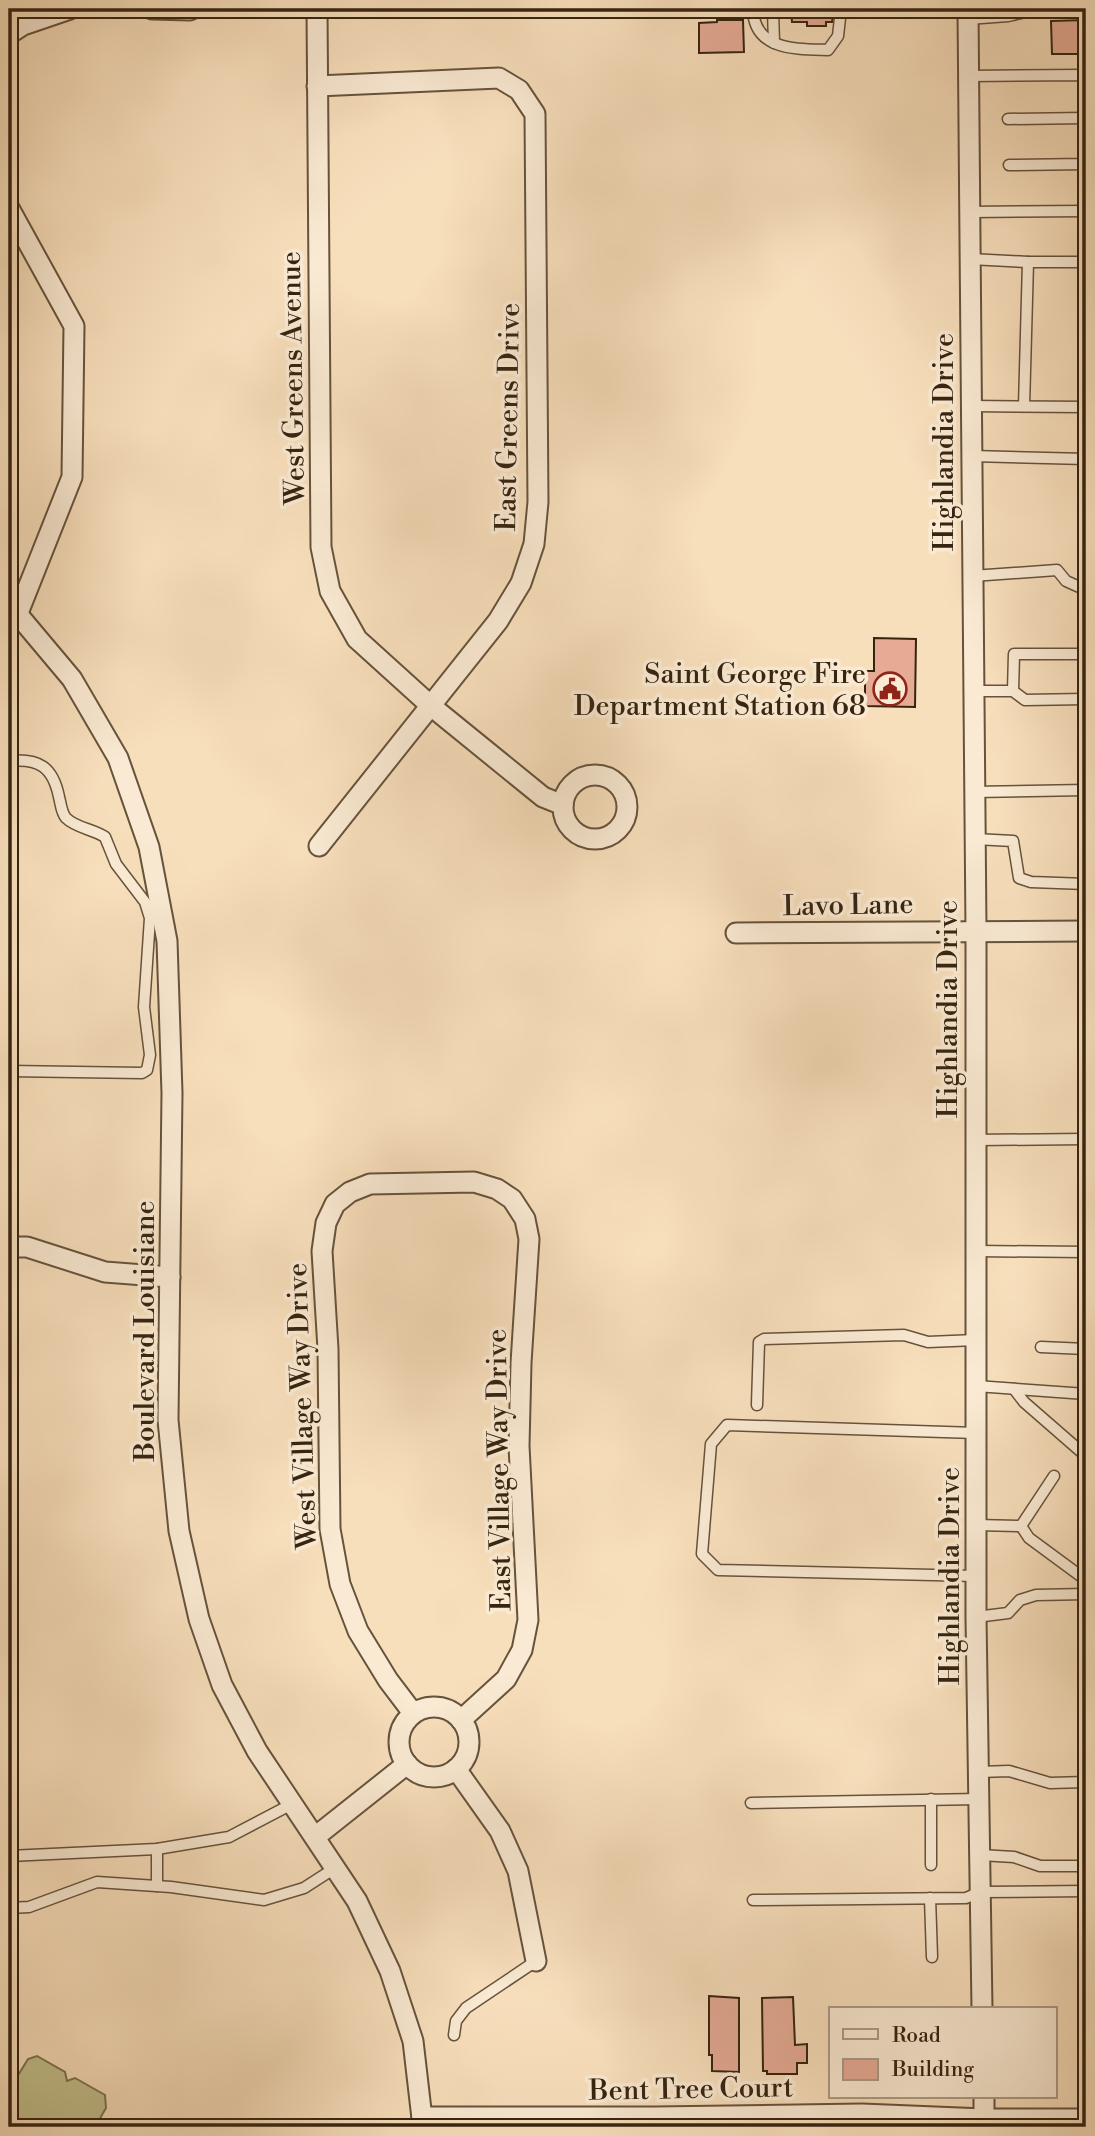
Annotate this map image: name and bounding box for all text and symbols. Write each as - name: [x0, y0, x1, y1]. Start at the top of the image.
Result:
- street label: West Greens Avenue: [274, 251, 313, 506]
- street label: East Greens Drive: [489, 302, 528, 532]
- street label: Highlandia Drive: [927, 333, 962, 551]
- place label: Saint George Fire Department Station 68: [574, 657, 866, 724]
- public building icon: Saint George Fire Department Station 68: [871, 670, 909, 708]
- street label: Lavo Lane: [782, 887, 914, 924]
- street label: Highlandia Drive: [931, 900, 966, 1118]
- street label: Boulevard Louisiane: [128, 1200, 163, 1463]
- street label: West Village Way Drive: [280, 1262, 325, 1551]
- street label: East Village Way Drive: [480, 1328, 519, 1611]
- street label: Highlandia Drive: [933, 1467, 968, 1685]
- legend: [829, 2007, 1056, 2098]
- text: Road: [892, 2023, 941, 2049]
- text: Building: [891, 2057, 974, 2083]
- street label: Bent Tree Court: [588, 2070, 794, 2109]

